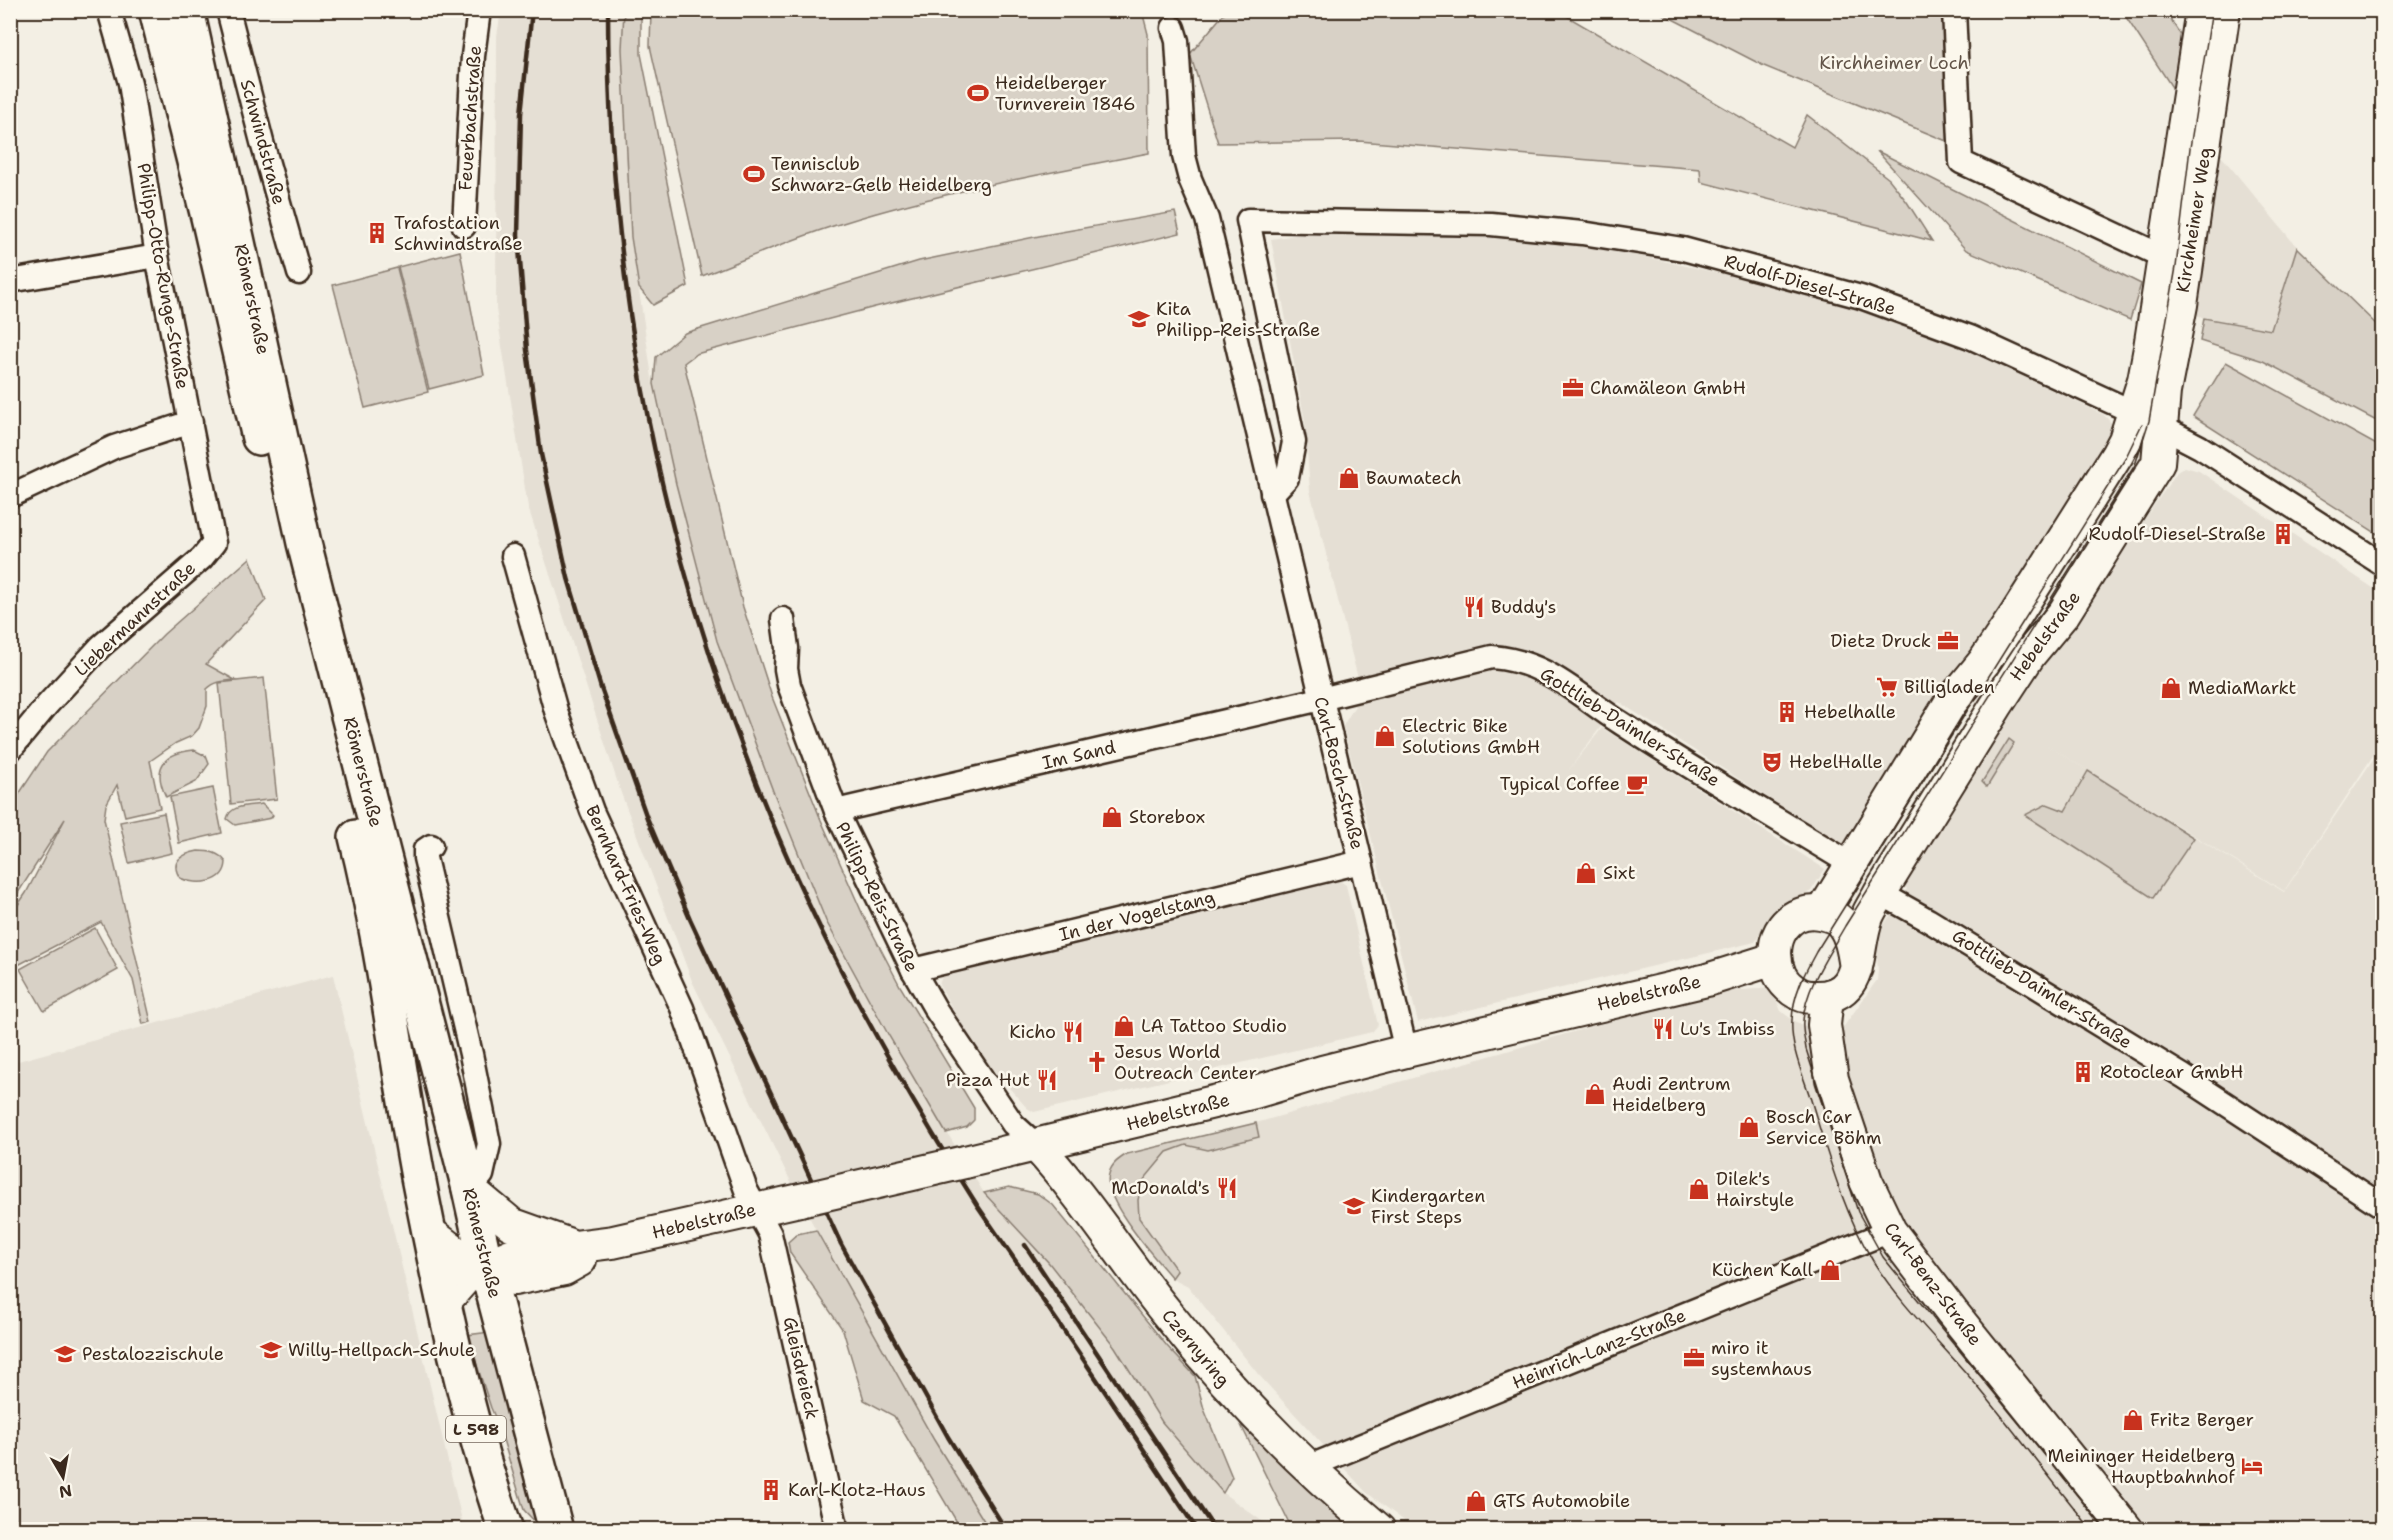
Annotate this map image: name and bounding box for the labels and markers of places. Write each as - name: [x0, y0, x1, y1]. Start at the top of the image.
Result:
- place label: Heidelberger Turnverein 1846: [995, 71, 1136, 116]
- sports icon: Heidelberger Turnverein 1846: [966, 81, 990, 105]
- place label: Tennisclub Schwarz-Gelb Heidelberg: [771, 152, 992, 197]
- sports icon: Tennisclub Schwarz-Gelb Heidelberg: [742, 162, 766, 186]
- place label: Trafostation Schwindstraße: [394, 211, 523, 256]
- building icon: Trafostation Schwindstraße: [365, 221, 389, 245]
- place label: Kita Philipp-Reis-Straße: [1156, 297, 1320, 342]
- school or university icon: Kita Philipp-Reis-Straße: [1127, 307, 1151, 331]
- office icon: Chamäleon GmbH: [1561, 376, 1585, 400]
- place label: Chamäleon GmbH: [1590, 376, 1746, 400]
- shop icon: Baumatech: [1337, 466, 1361, 490]
- place label: Baumatech: [1366, 466, 1462, 490]
- place label: Rudolf-Diesel-Straße: [2089, 522, 2266, 546]
- building icon: Rudolf-Diesel-Straße: [2271, 522, 2295, 546]
- restaurant icon: Buddy's: [1462, 595, 1486, 619]
- place label: Buddy's: [1491, 595, 1556, 619]
- place label: Dietz Druck: [1830, 629, 1931, 653]
- office icon: Dietz Druck: [1936, 629, 1960, 653]
- supermarket icon: Billigladen: [1875, 675, 1899, 699]
- place label: Billigladen: [1904, 675, 1995, 699]
- shop icon: MediaMarkt: [2159, 676, 2183, 700]
- place label: MediaMarkt: [2188, 676, 2296, 700]
- building icon: Hebelhalle: [1775, 700, 1799, 724]
- place label: Hebelhalle: [1804, 700, 1896, 724]
- place label: Electric Bike Solutions GmbH: [1402, 714, 1540, 759]
- shop icon: Electric Bike Solutions GmbH: [1373, 724, 1397, 748]
- theatre icon: HebelHalle: [1760, 750, 1784, 774]
- place label: HebelHalle: [1789, 750, 1883, 774]
- place label: Typical Coffee: [1500, 772, 1620, 796]
- cafe icon: Typical Coffee: [1625, 772, 1649, 796]
- shop icon: Storebox: [1100, 805, 1124, 829]
- place label: Storebox: [1129, 805, 1205, 829]
- shop icon: Sixt: [1574, 861, 1598, 885]
- place label: Sixt: [1603, 861, 1636, 885]
- shop icon: LA Tattoo Studio: [1112, 1014, 1136, 1038]
- place label: LA Tattoo Studio: [1141, 1014, 1287, 1038]
- restaurant icon: Lu's Imbiss: [1651, 1017, 1675, 1041]
- place label: Lu's Imbiss: [1680, 1017, 1775, 1041]
- place label: Kicho: [1009, 1020, 1056, 1044]
- restaurant icon: Kicho: [1061, 1020, 1085, 1044]
- place label: Jesus World Outreach Center: [1114, 1040, 1257, 1085]
- church icon: Jesus World Outreach Center: [1085, 1050, 1109, 1074]
- building icon: Rotoclear GmbH: [2071, 1060, 2095, 1084]
- place label: Rotoclear GmbH: [2100, 1060, 2243, 1084]
- place label: Pizza Hut: [946, 1068, 1030, 1092]
- restaurant icon: Pizza Hut: [1035, 1068, 1059, 1092]
- place label: Audi Zentrum Heidelberg: [1612, 1072, 1731, 1117]
- shop icon: Audi Zentrum Heidelberg: [1583, 1082, 1607, 1106]
- place label: Bosch Car Service Böhm: [1766, 1105, 1882, 1150]
- shop icon: Bosch Car Service Böhm: [1737, 1115, 1761, 1139]
- place label: Dilek's Hairstyle: [1716, 1167, 1794, 1212]
- place label: McDonald's: [1111, 1176, 1210, 1200]
- restaurant icon: McDonald's: [1215, 1176, 1239, 1200]
- shop icon: Dilek's Hairstyle: [1687, 1177, 1711, 1201]
- place label: Kindergarten First Steps: [1371, 1184, 1485, 1229]
- school or university icon: Kindergarten First Steps: [1342, 1194, 1366, 1218]
- place label: Küchen Kall: [1712, 1258, 1814, 1282]
- shop icon: Küchen Kall: [1818, 1258, 1842, 1282]
- place label: miro it systemhaus: [1711, 1336, 1812, 1381]
- school or university icon: Willy-Hellpach-Schule: [259, 1338, 283, 1362]
- place label: Willy-Hellpach-Schule: [288, 1338, 475, 1362]
- school or university icon: Pestalozzischule: [53, 1342, 77, 1366]
- place label: Pestalozzischule: [82, 1342, 224, 1366]
- office icon: miro it systemhaus: [1682, 1346, 1706, 1370]
- shop icon: Fritz Berger: [2121, 1408, 2145, 1432]
- place label: Fritz Berger: [2150, 1408, 2254, 1432]
- place label: Meininger Heidelberg Hauptbahnhof: [2047, 1444, 2235, 1489]
- hotel icon: Meininger Heidelberg Hauptbahnhof: [2240, 1454, 2264, 1478]
- building icon: Karl-Klotz-Haus: [759, 1478, 783, 1502]
- place label: Karl-Klotz-Haus: [788, 1478, 926, 1502]
- shop icon: GTS Automobile: [1464, 1489, 1488, 1513]
- place label: GTS Automobile: [1493, 1489, 1630, 1513]

